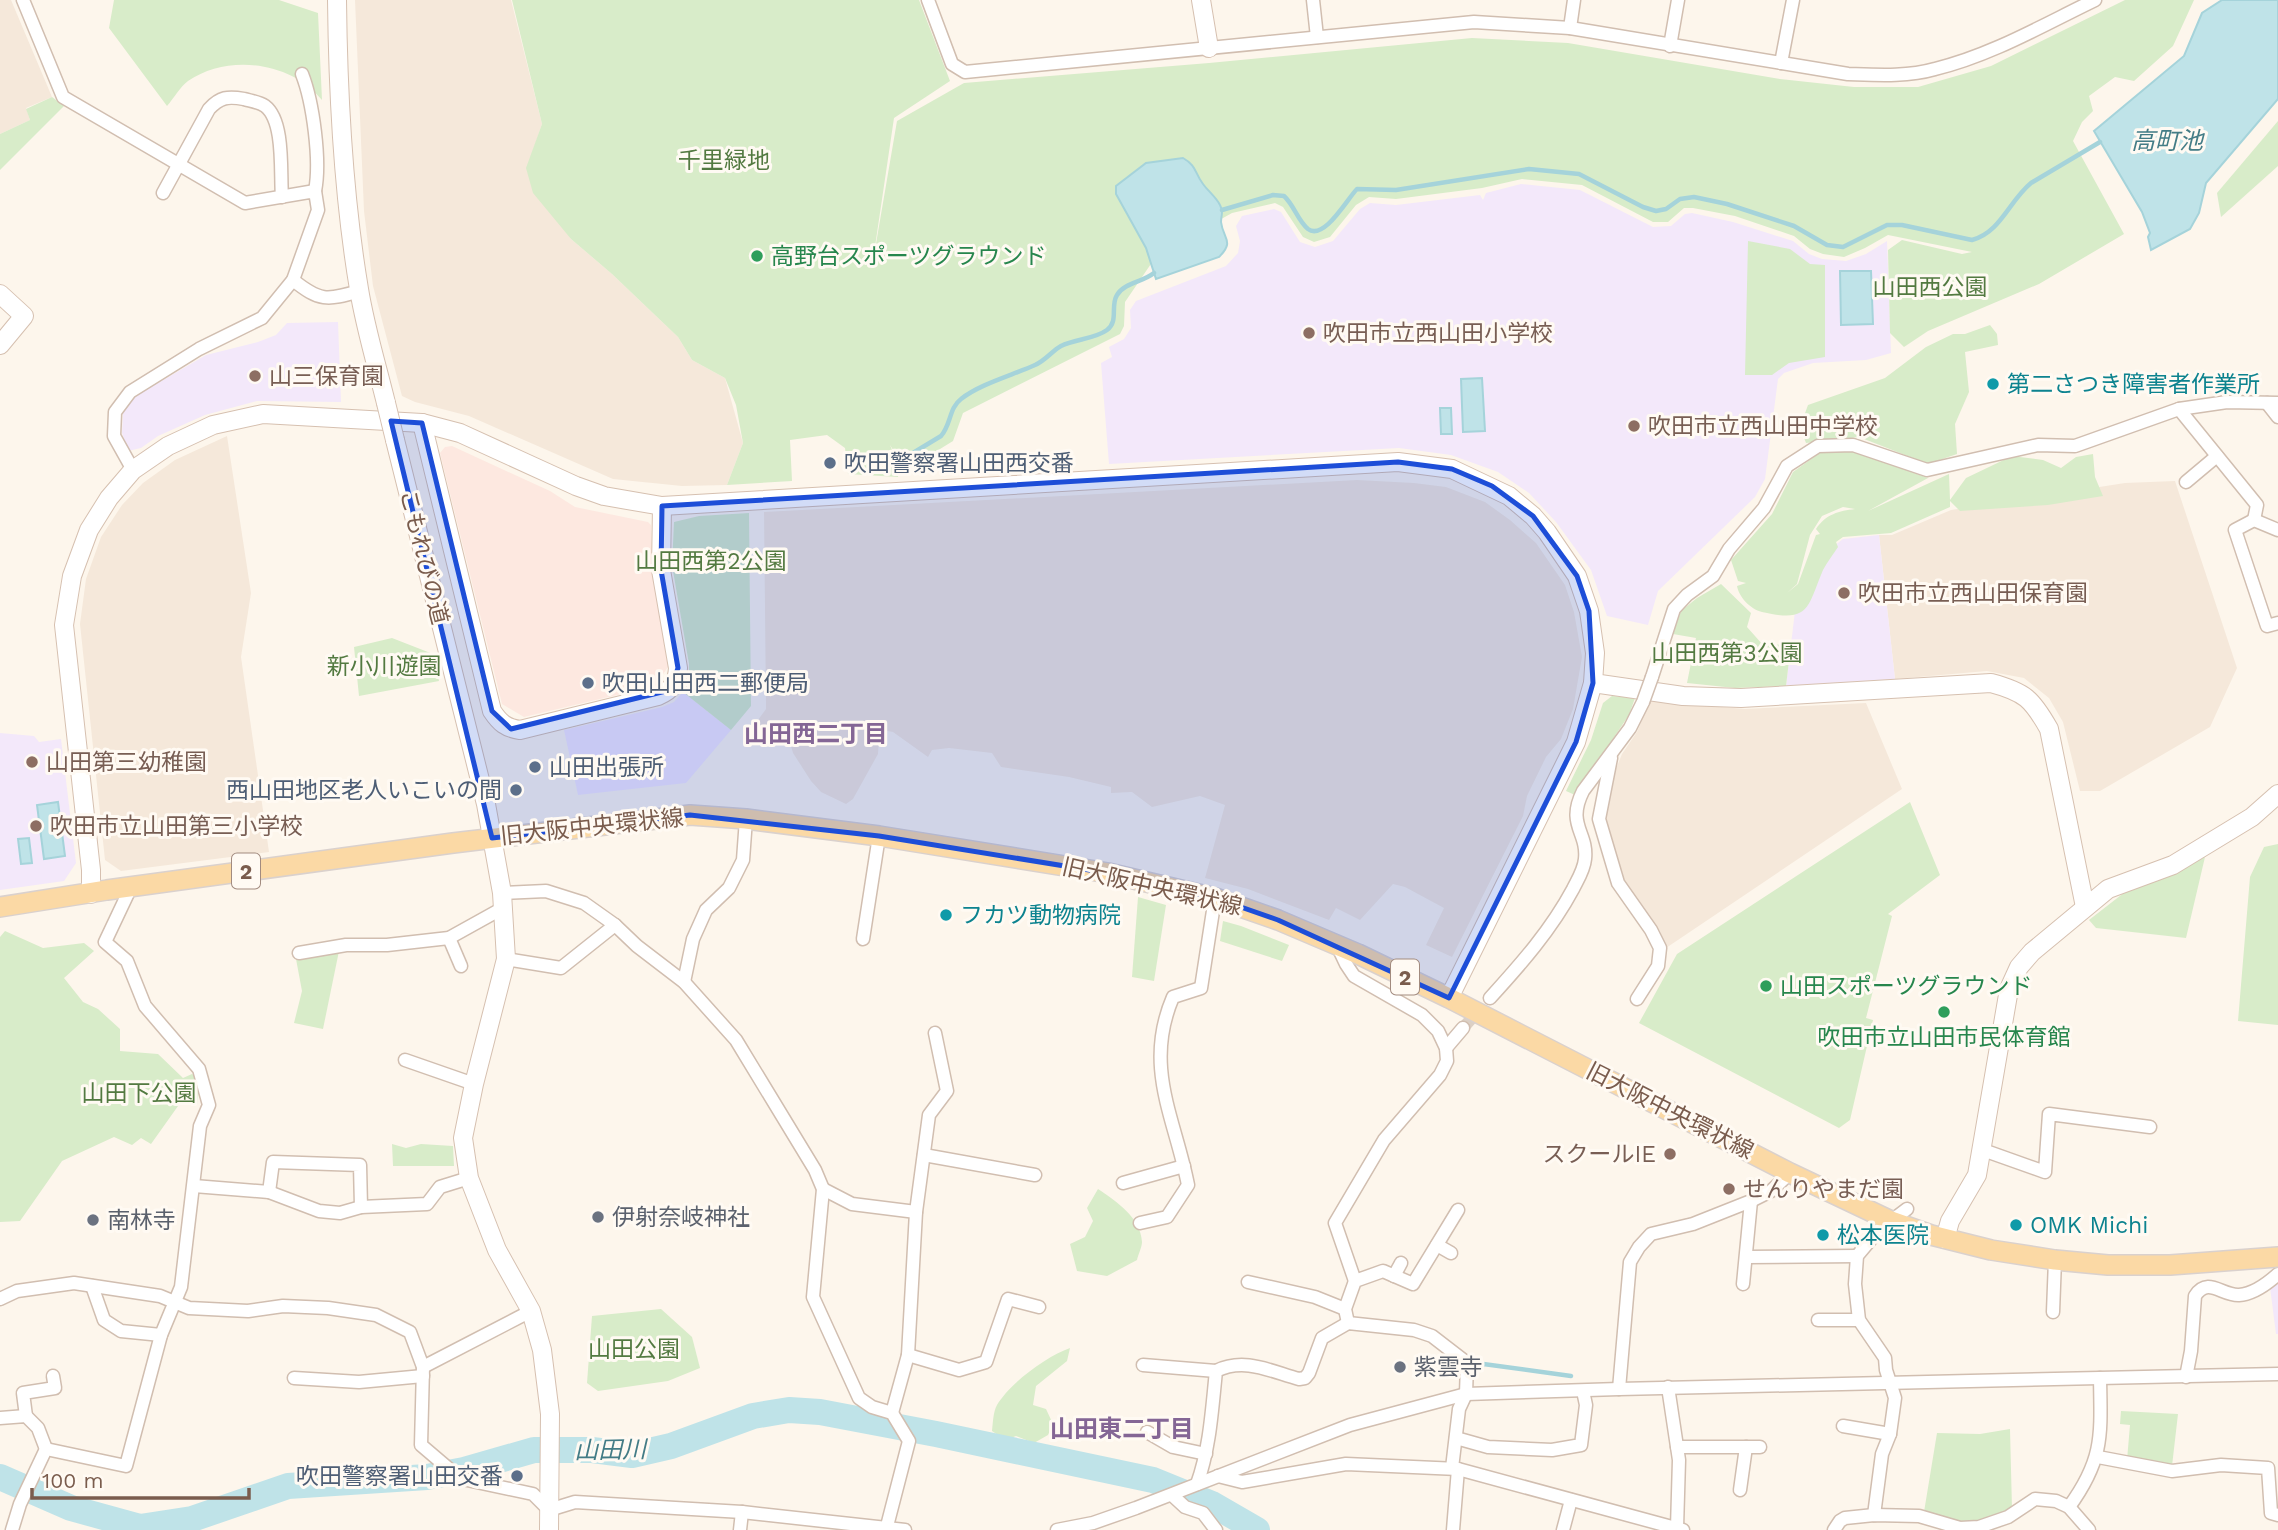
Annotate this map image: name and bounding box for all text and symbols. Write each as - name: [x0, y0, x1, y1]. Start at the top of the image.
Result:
- water label: 高町池: [2131, 127, 2205, 155]
- park label: 千里緑地: [678, 147, 770, 174]
- place label: 高野台スポーツグラウンド: [771, 243, 1047, 270]
- marker: 高野台スポーツグラウンド: [749, 248, 765, 264]
- park label: 山田西公園: [1873, 274, 1988, 301]
- place label: 吹田市立西山田小学校: [1323, 320, 1553, 347]
- marker: 吹田市立西山田小学校: [1301, 325, 1317, 341]
- place label: 山三保育園: [269, 363, 384, 390]
- marker: 山三保育園: [247, 368, 263, 384]
- place label: 第二さつき障害者作業所: [2007, 371, 2260, 398]
- marker: 第二さつき障害者作業所: [1985, 376, 2001, 392]
- place label: 吹田市立西山田中学校: [1648, 413, 1878, 440]
- marker: 吹田市立西山田中学校: [1626, 418, 1642, 434]
- place label: 吹田警察署山田西交番: [844, 450, 1074, 477]
- marker: 吹田警察署山田西交番: [822, 455, 838, 471]
- street label: こもれびの道: [394, 487, 454, 627]
- park label: 山田西第2公園: [635, 548, 787, 575]
- place label: 吹田市立西山田保育園: [1858, 580, 2088, 607]
- marker: 吹田市立西山田保育園: [1836, 585, 1852, 601]
- park label: 山田西第3公園: [1651, 640, 1803, 667]
- park label: 新小川遊園: [327, 653, 442, 680]
- place label: 吹田山田西二郵便局: [602, 670, 809, 697]
- marker: 吹田山田西二郵便局: [580, 675, 596, 691]
- district label: 山田西二丁目: [744, 720, 888, 748]
- place label: 山田第三幼稚園: [46, 749, 207, 776]
- marker: 山田第三幼稚園: [24, 754, 40, 770]
- place label: 山田出張所: [549, 754, 664, 781]
- marker: 山田出張所: [527, 759, 543, 775]
- place label: 西山田地区老人いこいの間: [226, 777, 502, 804]
- marker: 西山田地区老人いこいの間: [508, 782, 524, 798]
- street label: 旧大阪中央環状線: [499, 804, 685, 850]
- place label: 吹田市立山田第三小学校: [50, 813, 303, 840]
- marker: 吹田市立山田第三小学校: [28, 818, 44, 834]
- street label: 旧大阪中央環状線: [1059, 853, 1245, 921]
- road number: 2: [232, 854, 260, 888]
- place label: フカツ動物病院: [960, 902, 1121, 929]
- marker: フカツ動物病院: [938, 907, 954, 923]
- road number: 2: [1391, 960, 1419, 995]
- place label: 山田スポーツグラウンド: [1780, 973, 2033, 1000]
- marker: 山田スポーツグラウンド: [1758, 978, 1774, 994]
- marker: 吹田市立山田市民体育館: [1936, 1004, 1952, 1020]
- place label: 吹田市立山田市民体育館: [1818, 1024, 2071, 1051]
- street label: 旧大阪中央環状線: [1582, 1057, 1758, 1165]
- park label: 山田下公園: [82, 1080, 197, 1107]
- place label: スクールIE: [1543, 1141, 1656, 1168]
- marker: スクールIE: [1662, 1146, 1678, 1162]
- place label: せんりやまだ園: [1743, 1176, 1904, 1203]
- marker: せんりやまだ園: [1721, 1181, 1737, 1197]
- place label: 伊射奈岐神社: [612, 1204, 750, 1231]
- place label: 南林寺: [107, 1207, 176, 1234]
- marker: 伊射奈岐神社: [590, 1209, 606, 1225]
- marker: 南林寺: [85, 1212, 101, 1228]
- place label: OMK Michi: [2030, 1212, 2148, 1239]
- marker: OMK Michi: [2008, 1217, 2024, 1233]
- place label: 松本医院: [1837, 1222, 1929, 1249]
- marker: 松本医院: [1815, 1227, 1831, 1243]
- park label: 山田公園: [588, 1336, 680, 1363]
- place label: 紫雲寺: [1414, 1354, 1483, 1381]
- marker: 紫雲寺: [1392, 1359, 1408, 1375]
- district label: 山田東二丁目: [1050, 1415, 1194, 1443]
- water label: 山田川: [574, 1435, 649, 1465]
- scale bar: [32, 1456, 248, 1500]
- place label: 吹田警察署山田交番: [296, 1463, 503, 1490]
- text: 100 m: [42, 1468, 104, 1493]
- marker: 吹田警察署山田交番: [509, 1468, 525, 1484]

